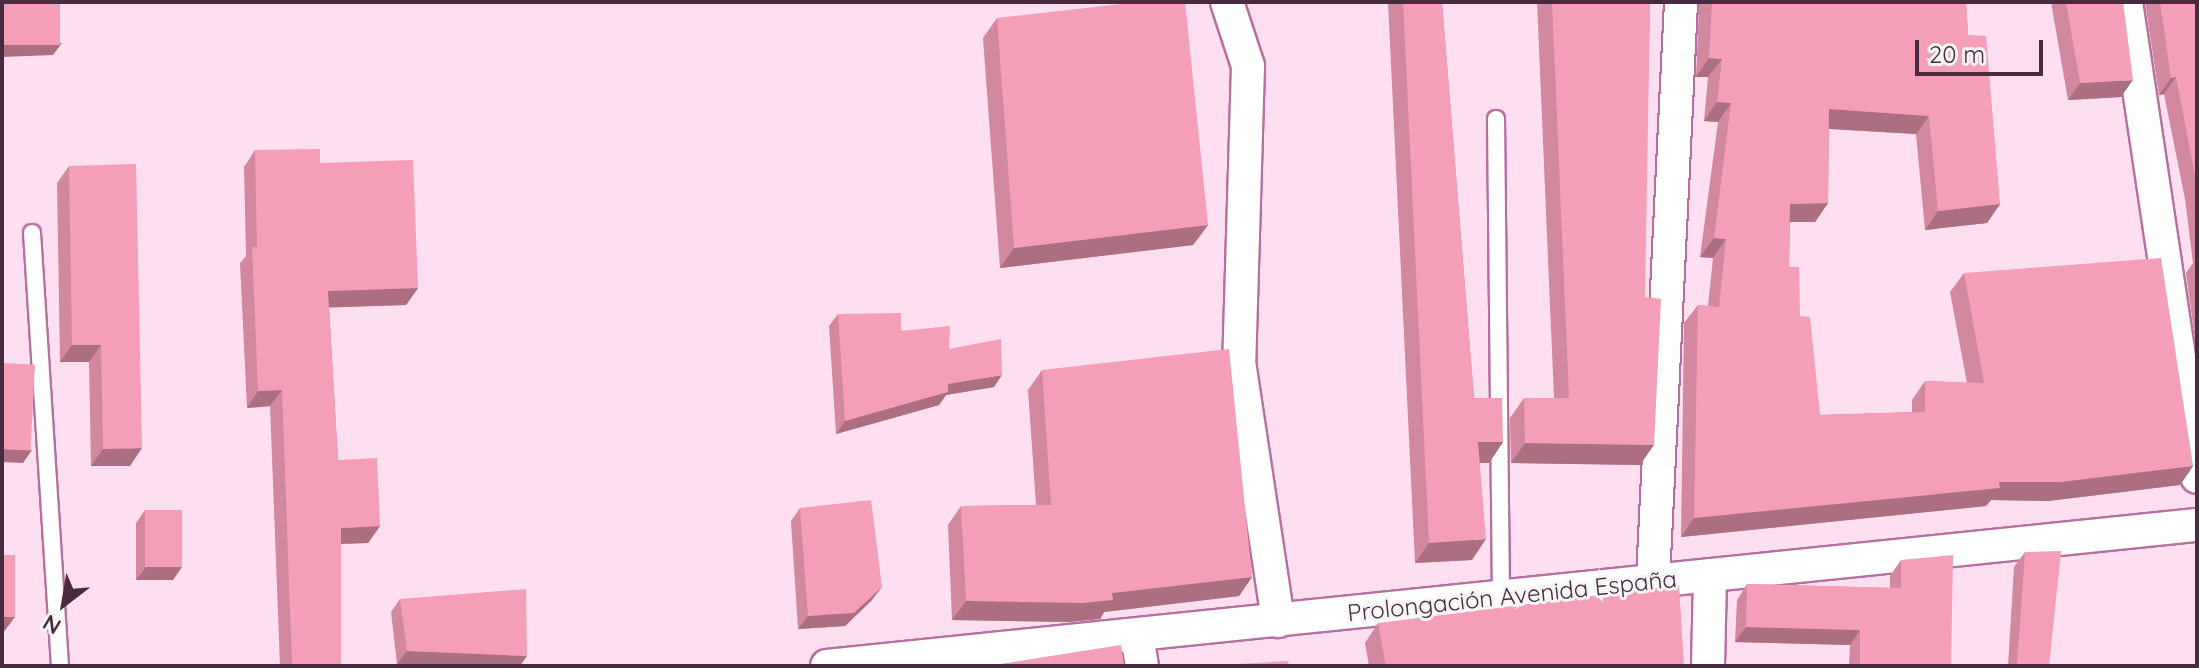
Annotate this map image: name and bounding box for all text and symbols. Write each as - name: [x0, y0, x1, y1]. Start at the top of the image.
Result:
- scale bar: [1919, 24, 2047, 74]
- text: 20 m: [1929, 39, 1985, 69]
- north arrow: [24, 564, 104, 644]
- street label: Prolongación Avenida España: [1346, 564, 1678, 628]
- text: N: [38, 608, 66, 641]

